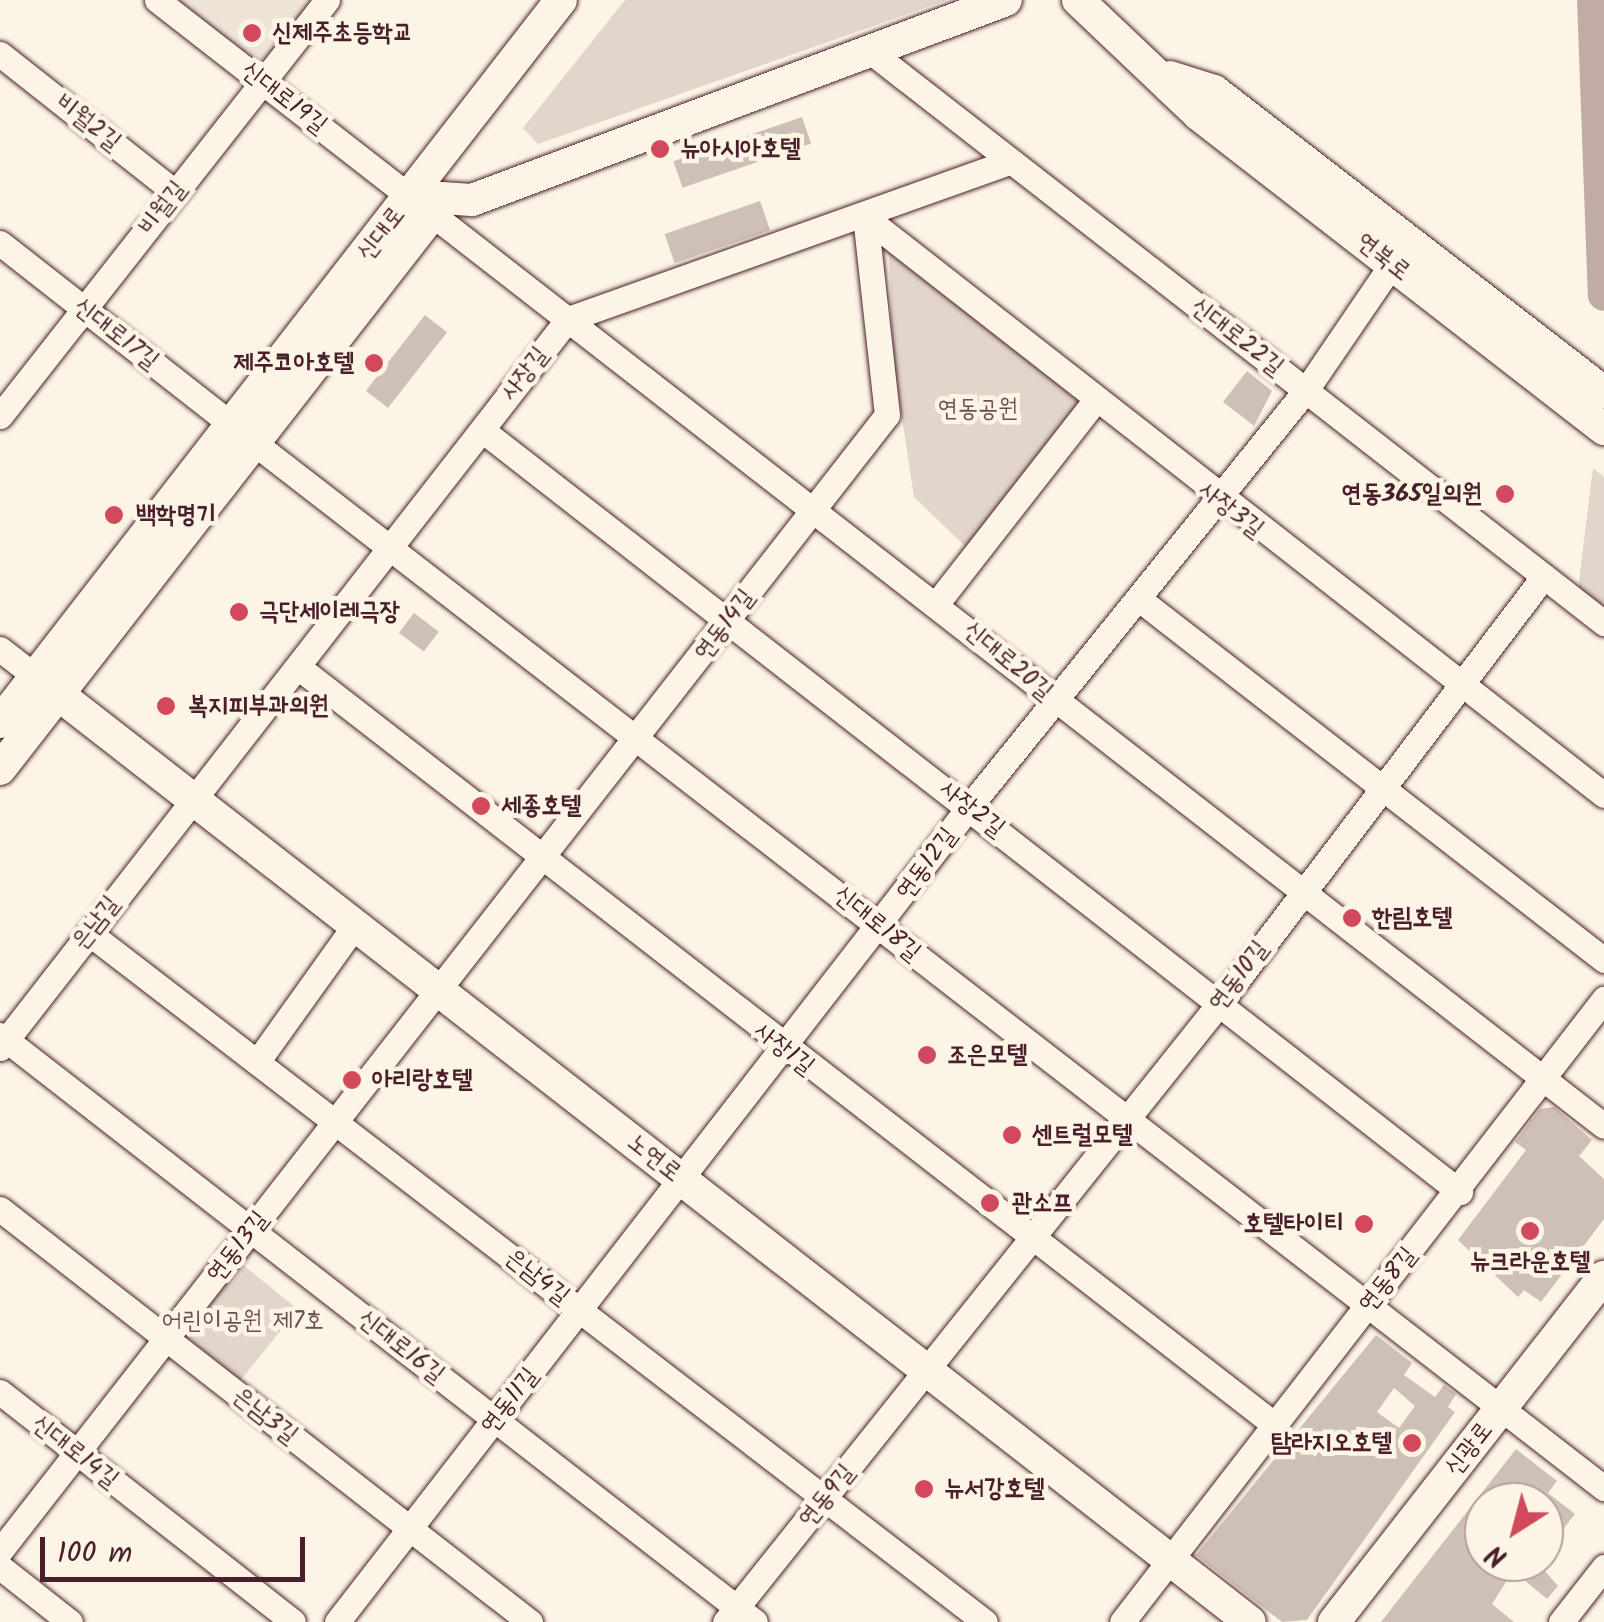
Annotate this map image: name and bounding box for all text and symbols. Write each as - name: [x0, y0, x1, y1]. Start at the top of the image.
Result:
- place label: 신제주초등학교: [272, 18, 413, 48]
- marker: 신제주초등학교: [241, 22, 263, 44]
- street label: 신대로19길: [235, 55, 333, 141]
- street label: 비월2길: [49, 88, 127, 158]
- place label: 뉴아시아호텔: [680, 134, 801, 164]
- marker: 뉴아시아호텔: [649, 138, 671, 160]
- street label: 비월길: [133, 175, 193, 241]
- street label: 신대로: [351, 201, 411, 267]
- street label: 연북로: [1350, 227, 1416, 287]
- street label: 신대로17길: [67, 291, 165, 377]
- street label: 신대로22길: [1185, 291, 1289, 383]
- street label: 사장길: [495, 341, 555, 407]
- place label: 제주코아호텔: [233, 348, 354, 378]
- marker: 제주코아호텔: [363, 352, 385, 374]
- park label: 연동공원: [938, 394, 1018, 424]
- street label: 사장3길: [1192, 475, 1270, 545]
- place label: 연동365일의원: [1342, 479, 1482, 509]
- marker: 연동365일의원: [1492, 481, 1518, 507]
- place label: 백학명기: [136, 500, 216, 530]
- marker: 백학명기: [101, 502, 127, 528]
- street label: 연동14길: [688, 583, 762, 667]
- place label: 극단세이레극장: [259, 597, 400, 627]
- marker: 극단세이레극장: [228, 601, 250, 623]
- street label: 신대로20길: [957, 615, 1059, 707]
- place label: 복지피부과의원: [188, 691, 329, 721]
- marker: 복지피부과의원: [153, 693, 179, 719]
- street label: 사장2길: [933, 774, 1011, 844]
- place label: 세종호텔: [501, 791, 581, 821]
- marker: 세종호텔: [470, 795, 492, 817]
- street label: 연동12길: [890, 822, 964, 906]
- street label: 신대로18길: [827, 880, 927, 968]
- street label: 은남길: [66, 890, 126, 956]
- place label: 한림호텔: [1372, 903, 1452, 933]
- marker: 한림호텔: [1341, 907, 1363, 929]
- street label: 연동10길: [1203, 935, 1275, 1017]
- street label: 사장1길: [748, 1016, 820, 1082]
- place label: 조은모텔: [947, 1040, 1027, 1070]
- marker: 조은모텔: [916, 1044, 938, 1066]
- place label: 아리랑호텔: [372, 1065, 473, 1095]
- marker: 아리랑호텔: [341, 1069, 363, 1091]
- place label: 센트럴모텔: [1032, 1120, 1133, 1150]
- marker: 센트럴모텔: [1001, 1124, 1023, 1146]
- street label: 노연로: [621, 1128, 687, 1188]
- place label: 관소프: [1012, 1188, 1072, 1218]
- marker: 관소프: [977, 1190, 1003, 1216]
- street label: 연동13길: [201, 1205, 275, 1289]
- place label: 호텔타이티: [1243, 1209, 1344, 1239]
- marker: 호텔타이티: [1353, 1213, 1375, 1235]
- marker: 뉴크라운호텔: [1519, 1220, 1541, 1242]
- street label: 연동8길: [1353, 1241, 1423, 1319]
- street label: 은남4길: [499, 1242, 575, 1312]
- place label: 뉴크라운호텔: [1470, 1247, 1590, 1277]
- street label: 신대로16길: [351, 1304, 451, 1390]
- park label: 어린이공원 제7호: [162, 1306, 324, 1336]
- street label: 연동11길: [475, 1362, 545, 1440]
- street label: 은남3길: [226, 1381, 304, 1451]
- street label: 신대로14길: [26, 1409, 124, 1495]
- street label: 신광로: [1439, 1416, 1499, 1482]
- place label: 탐라지오호텔: [1271, 1428, 1392, 1458]
- marker: 탐라지오호텔: [1401, 1432, 1423, 1454]
- street label: 연동9길: [793, 1458, 861, 1534]
- place label: 뉴서강호텔: [944, 1474, 1045, 1504]
- marker: 뉴서강호텔: [913, 1478, 935, 1500]
- north arrow: [1464, 1482, 1564, 1582]
- scale bar: [45, 1517, 310, 1579]
- text: 100 m: [57, 1530, 132, 1578]
- text: N: [1477, 1532, 1518, 1578]

